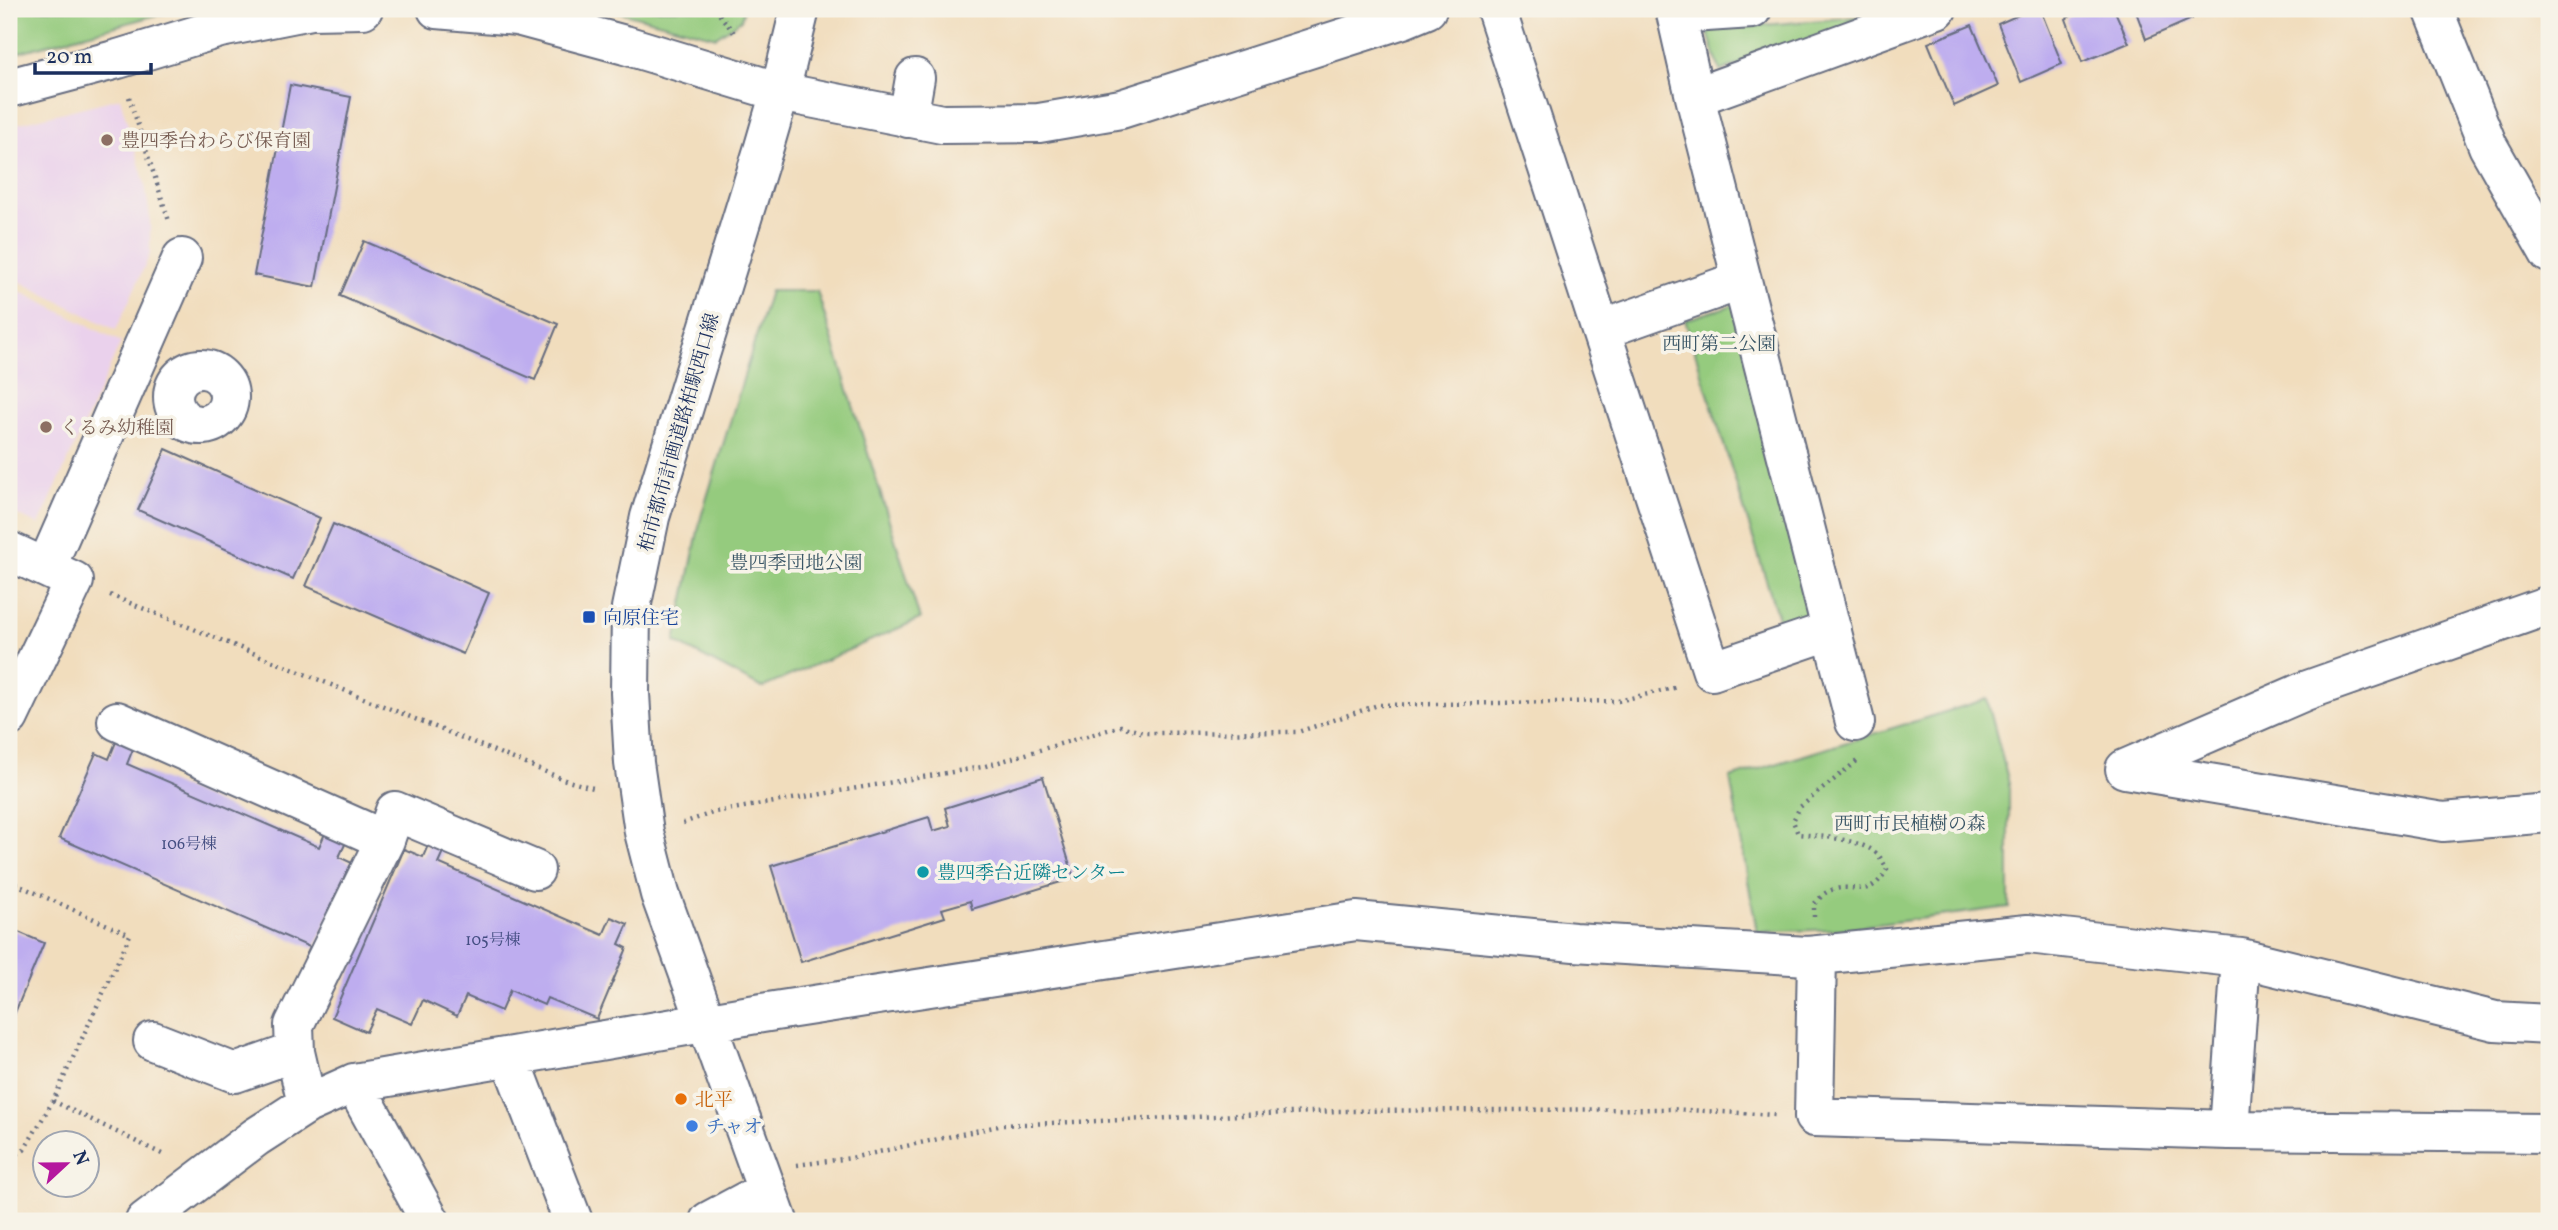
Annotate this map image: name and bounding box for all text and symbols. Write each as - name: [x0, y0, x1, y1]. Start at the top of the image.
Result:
- scale bar: [35, 32, 150, 76]
- text: 20 m: [46, 43, 92, 72]
- place label: 豊四季台わらび保育園: [121, 129, 311, 155]
- marker: 豊四季台わらび保育園: [99, 132, 115, 148]
- street label: 柏市都市計画道路柏駅西口線: [633, 310, 726, 555]
- park label: 西町第二公園: [1662, 332, 1776, 358]
- place label: くるみ幼稚園: [60, 416, 174, 442]
- marker: くるみ幼稚園: [38, 419, 54, 435]
- park label: 豊四季団地公園: [729, 551, 863, 577]
- place label: 向原住宅: [603, 606, 679, 632]
- marker: 向原住宅: [581, 609, 597, 625]
- park label: 西町市民植樹の森: [1834, 812, 1986, 838]
- house number: 106号棟: [161, 834, 217, 856]
- place label: 豊四季台近隣センター: [937, 861, 1126, 887]
- marker: 豊四季台近隣センター: [915, 864, 931, 880]
- house number: 105号棟: [465, 930, 521, 952]
- place label: 北平: [695, 1088, 733, 1114]
- marker: 北平: [673, 1091, 689, 1107]
- place label: チャオ: [706, 1115, 762, 1141]
- marker: チャオ: [684, 1118, 700, 1134]
- north arrow: [32, 1128, 102, 1198]
- text: N: [65, 1147, 95, 1170]

